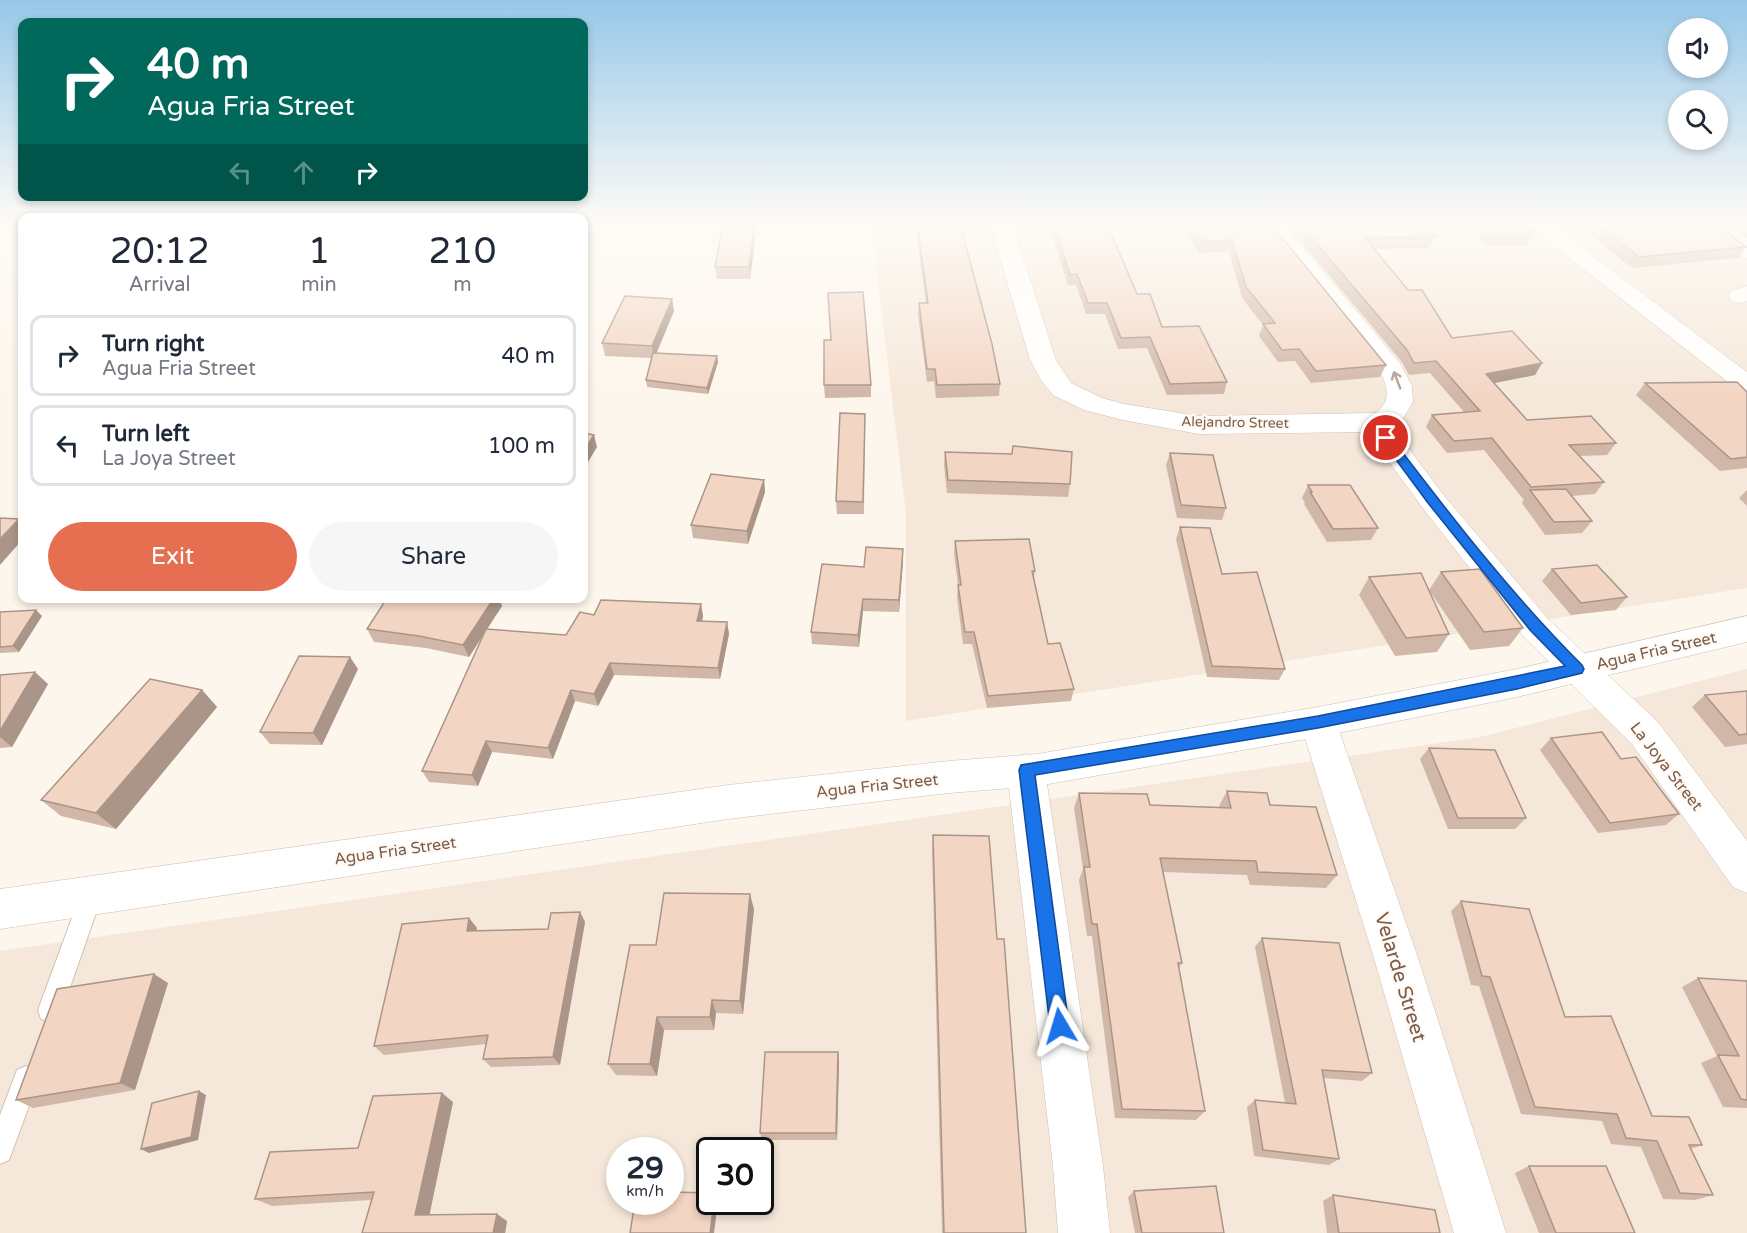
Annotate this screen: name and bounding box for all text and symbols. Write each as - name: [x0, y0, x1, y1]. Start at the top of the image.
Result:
- map controls: [1668, 18, 1728, 150]
- button: sound: [1668, 18, 1728, 78]
- text: 40 m: [147, 39, 249, 90]
- icon: right: [48, 42, 126, 120]
- text: Agua Fria Street: [147, 90, 355, 123]
- button: search: [1668, 90, 1728, 150]
- icon: left: [224, 156, 257, 189]
- icon: ahead: [287, 156, 320, 189]
- icon: right: [350, 156, 383, 189]
- text: 20:12: [110, 230, 210, 273]
- text: 1: [308, 230, 330, 273]
- text: 210: [428, 230, 496, 273]
- text: Arrival: [129, 273, 191, 297]
- text: min: [301, 273, 337, 297]
- text: m: [453, 273, 472, 297]
- text: Turn right: [102, 331, 204, 357]
- icon: right: [51, 339, 84, 372]
- text: 40 m: [501, 343, 555, 369]
- text: Agua Fria Street: [102, 357, 256, 381]
- one-way arrow: [1390, 371, 1401, 390]
- pin: [1360, 412, 1411, 463]
- street label: Alejandro Street: [1181, 413, 1290, 432]
- text: Turn left: [102, 421, 190, 447]
- icon: arrive: [1369, 421, 1402, 454]
- icon: left: [51, 429, 84, 462]
- text: 100 m: [488, 433, 555, 459]
- text: La Joya Street: [102, 447, 236, 471]
- button: Exit: [48, 522, 297, 591]
- button: Share: [309, 522, 558, 591]
- street label: Agua Fria Street: [1594, 627, 1718, 675]
- street label: La Joya Street: [1625, 718, 1707, 815]
- street label: Agua Fria Street: [815, 770, 939, 802]
- street label: Agua Fria Street: [333, 833, 457, 869]
- street label: Velarde Street: [1369, 910, 1431, 1045]
- position arrow: [1028, 994, 1092, 1058]
- speed limit sign: 30: [696, 1137, 774, 1215]
- text: 29: [626, 1150, 664, 1187]
- text: km/h: [626, 1182, 664, 1200]

